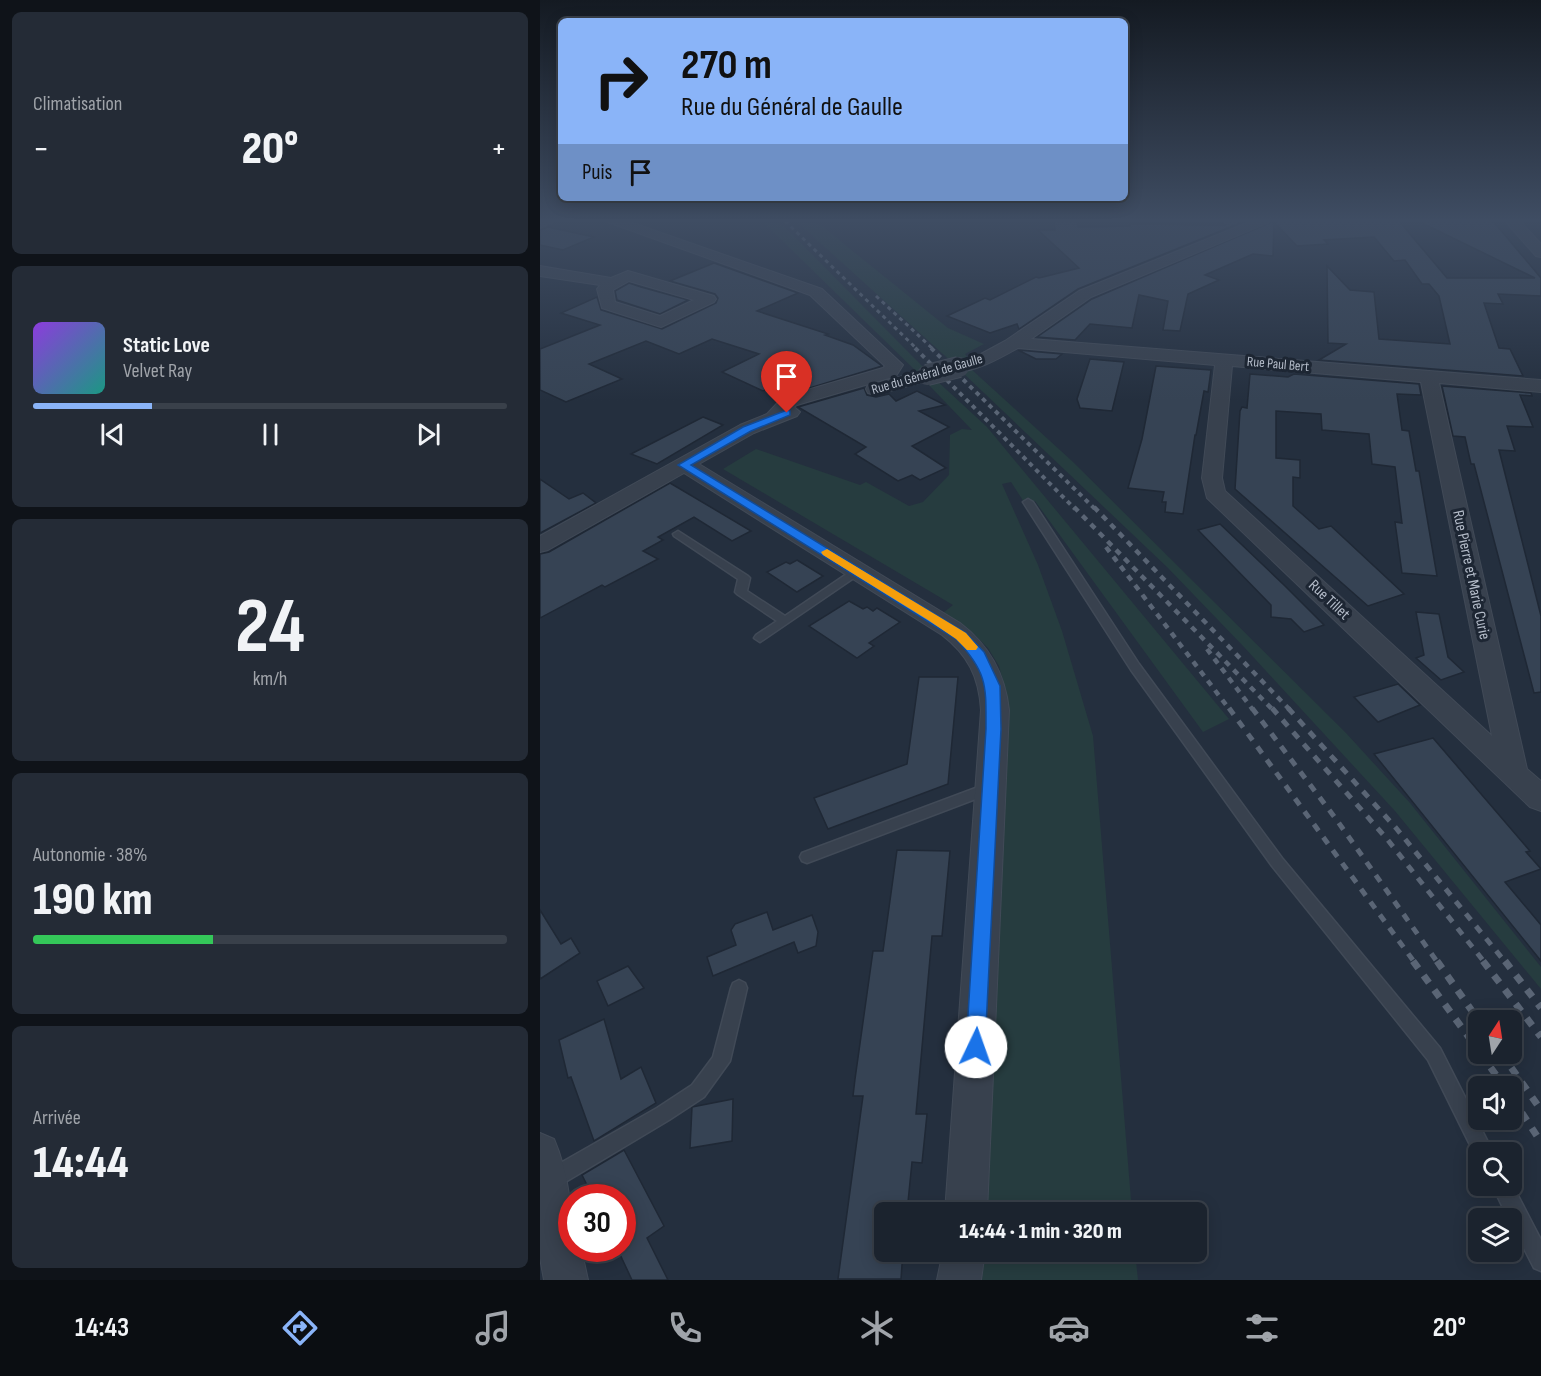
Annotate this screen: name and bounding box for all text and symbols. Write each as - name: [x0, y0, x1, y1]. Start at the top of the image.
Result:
- text: 270 m: [681, 40, 772, 91]
- icon: right: [582, 42, 660, 120]
- text: Rue du Général de Gaulle: [681, 91, 903, 123]
- text: Climatisation: [33, 92, 122, 116]
- text: 20°: [242, 122, 298, 177]
- text: −: [33, 129, 49, 169]
- text: +: [491, 129, 507, 169]
- icon: arrive: [624, 156, 657, 189]
- text: Puis: [582, 159, 612, 186]
- text: Static Love: [123, 332, 210, 359]
- street label: Rue du Général de Gaulle: [869, 350, 985, 398]
- pin: [761, 351, 812, 413]
- street label: Rue Paul Bert: [1246, 353, 1310, 375]
- text: Velvet Ray: [123, 359, 192, 383]
- icon: arrive: [770, 360, 803, 393]
- icon: previous: [96, 418, 129, 451]
- icon: pause: [254, 418, 287, 451]
- icon: next: [412, 418, 445, 451]
- street label: Rue Pierre et Marie Curie: [1448, 509, 1494, 641]
- street label: Rue Tillet: [1304, 576, 1354, 624]
- text: 24: [235, 581, 305, 674]
- text: km/h: [253, 667, 287, 691]
- text: Autonomie · 38%: [33, 843, 148, 867]
- text: 190 km: [33, 873, 153, 928]
- north arrow: [1468, 1010, 1522, 1064]
- map controls: [1468, 1010, 1522, 1262]
- position arrow: [944, 1015, 1008, 1079]
- button: sound: [1468, 1076, 1522, 1130]
- text: Arrivée: [33, 1106, 81, 1130]
- text: 14:44: [33, 1136, 129, 1191]
- button: search: [1468, 1142, 1522, 1196]
- speed limit sign: 30: [558, 1184, 636, 1262]
- button: layers: [1468, 1208, 1522, 1262]
- text: 14:44 · 1 min · 320 m: [959, 1218, 1122, 1245]
- icon: directions: [279, 1307, 321, 1349]
- icon: music: [472, 1307, 514, 1349]
- icon: phone: [664, 1307, 706, 1349]
- icon: climate: [856, 1307, 898, 1349]
- icon: car: [1048, 1307, 1090, 1349]
- icon: filters: [1241, 1307, 1283, 1349]
- text: 14:43: [75, 1312, 129, 1344]
- text: 20°: [1433, 1312, 1466, 1344]

